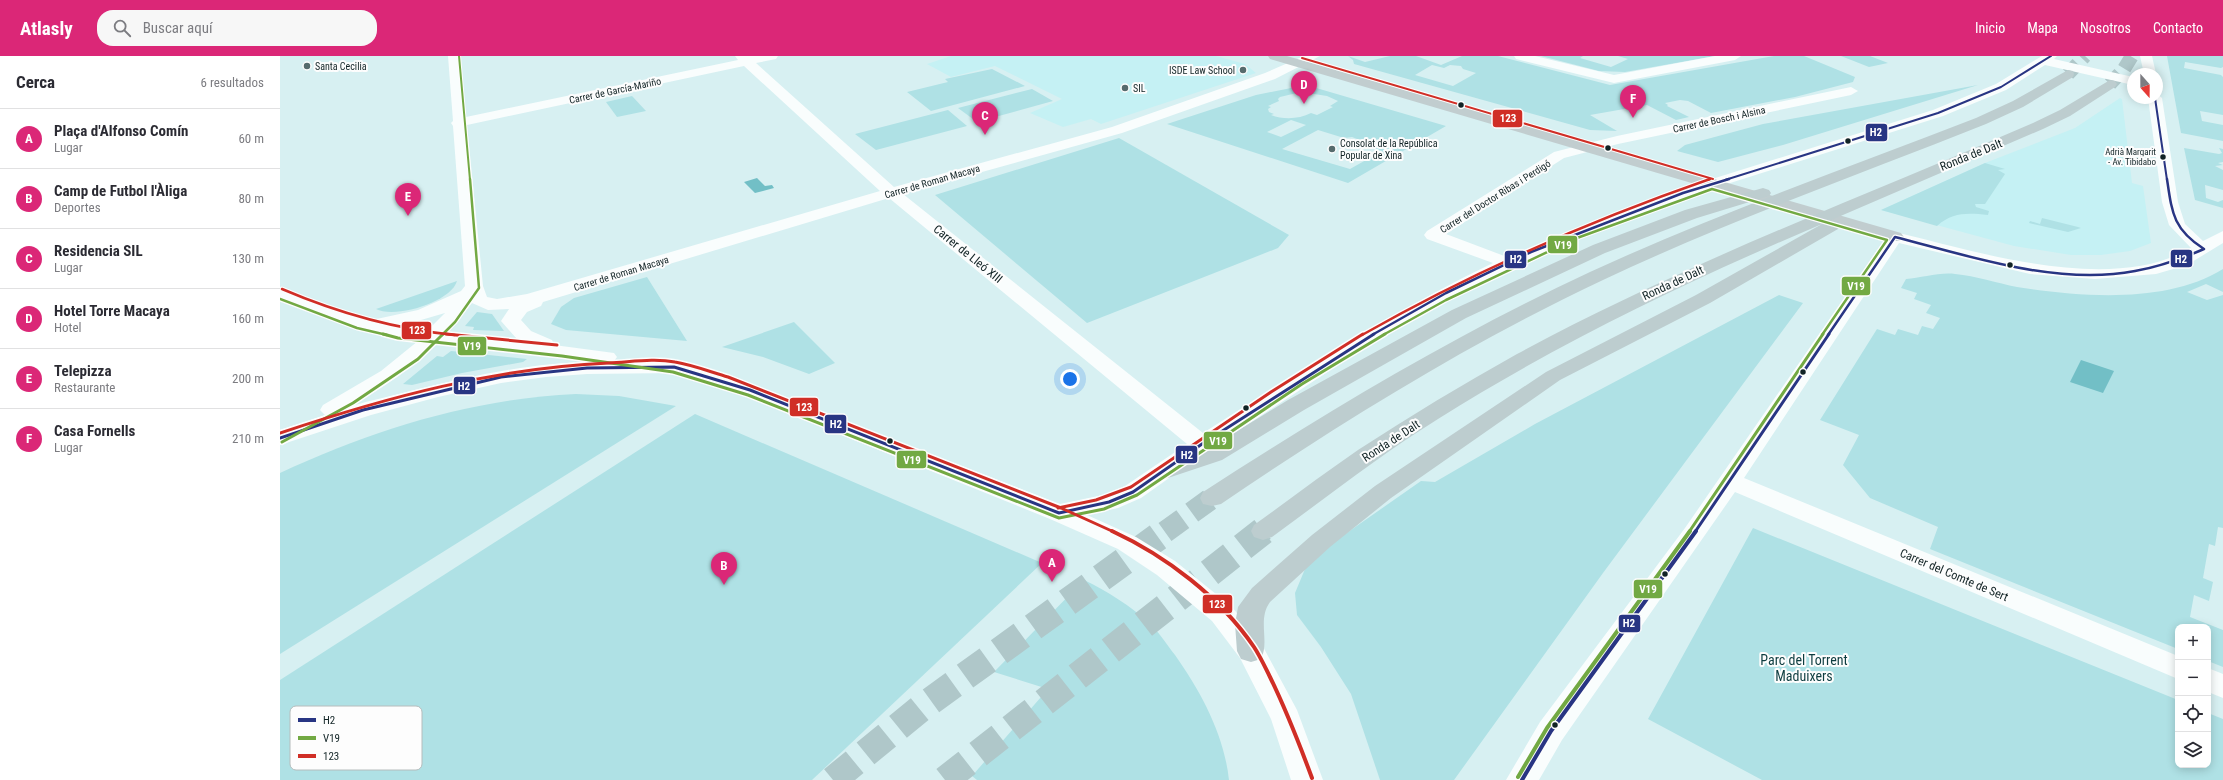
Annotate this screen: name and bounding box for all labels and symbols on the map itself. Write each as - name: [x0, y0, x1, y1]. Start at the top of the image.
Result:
- marker: Santa Cecilia: [302, 61, 312, 71]
- place label: Santa Cecilia: [315, 61, 367, 72]
- place label: ISDE Law School: [1169, 65, 1235, 76]
- marker: ISDE Law School: [1238, 65, 1248, 75]
- north arrow: [2127, 68, 2163, 104]
- pin: D: [1291, 71, 1317, 104]
- street label: Carrer de García-Mariño: [568, 75, 662, 106]
- marker: SIL: [1120, 83, 1130, 93]
- place label: SIL: [1133, 83, 1146, 94]
- pin: F: [1620, 85, 1646, 118]
- unlabelled marker: [1456, 100, 1466, 110]
- pin: C: [972, 102, 998, 135]
- street label: Carrer de Bosch i Alsina: [1672, 104, 1767, 135]
- line badge: 123: [1492, 109, 1523, 128]
- text: 123: [1500, 112, 1517, 125]
- line badge: H2: [1865, 123, 1888, 142]
- text: H2: [1870, 126, 1883, 139]
- unlabelled marker: [1843, 136, 1853, 146]
- street label: Ronda de Dalt: [1938, 136, 2005, 174]
- place label: Consolat de la República Popular de Xina: [1340, 138, 1438, 161]
- unlabelled marker: [1603, 143, 1613, 153]
- marker: Consolat de la República Popular de Xina: [1327, 144, 1337, 154]
- place label: Adrià Margarit - Av. Tibidabo: [2105, 147, 2156, 167]
- marker: Adrià Margarit - Av. Tibidabo: [2158, 152, 2168, 162]
- street label: Carrer del Doctor Ribas i Perdigó: [1438, 158, 1553, 235]
- street label: Carrer de Roman Macaya: [883, 163, 981, 200]
- pin: E: [395, 183, 421, 216]
- street label: Carrer de Lleó XIII: [931, 222, 1005, 286]
- line badge: V19: [1547, 235, 1578, 254]
- text: V19: [1554, 239, 1572, 252]
- line badge: H2: [2170, 249, 2193, 268]
- line badge: H2: [1504, 250, 1527, 269]
- text: H2: [1510, 253, 1523, 266]
- text: H2: [2175, 253, 2188, 266]
- street label: Carrer de Roman Macaya: [572, 254, 670, 293]
- unlabelled marker: [2005, 260, 2015, 270]
- street label: Ronda de Dalt: [1640, 263, 1706, 303]
- line badge: V19: [1841, 276, 1871, 296]
- text: V19: [1847, 280, 1865, 293]
- line badge: 123: [401, 321, 432, 340]
- text: 123: [409, 324, 426, 337]
- line badge: V19: [457, 336, 487, 356]
- text: V19: [463, 340, 481, 353]
- unlabelled marker: [1798, 367, 1808, 377]
- your location: [1060, 369, 1080, 389]
- line badge: H2: [453, 376, 476, 395]
- text: H2: [458, 380, 471, 393]
- line badge: 123: [789, 397, 819, 417]
- text: 123: [796, 401, 813, 414]
- unlabelled marker: [1241, 403, 1251, 413]
- line badge: H2: [824, 414, 847, 434]
- street label: Ronda de Dalt: [1360, 417, 1423, 465]
- text: H2: [830, 418, 843, 431]
- line badge: V19: [1203, 431, 1233, 450]
- text: V19: [1209, 435, 1227, 448]
- unlabelled marker: [885, 436, 895, 446]
- line badge: H2: [1175, 445, 1198, 464]
- text: H2: [1181, 449, 1194, 462]
- line badge: V19: [896, 450, 927, 469]
- text: V19: [903, 454, 921, 467]
- street label: Carrer del Comte de Sert: [1898, 546, 2011, 604]
- pin: A: [1039, 549, 1065, 582]
- pin: B: [711, 552, 737, 585]
- unlabelled marker: [1660, 569, 1670, 579]
- line badge: V19: [1633, 579, 1663, 599]
- text: V19: [1639, 583, 1657, 596]
- line badge: 123: [1202, 594, 1233, 614]
- text: 123: [1209, 598, 1226, 611]
- line badge: H2: [1618, 614, 1641, 633]
- text: H2: [1623, 617, 1636, 630]
- park label: Parc del Torrent Maduixers: [1760, 652, 1848, 684]
- legend: [290, 706, 422, 770]
- text: H2: [323, 714, 335, 727]
- unlabelled marker: [1550, 720, 1560, 730]
- text: V19: [323, 732, 340, 745]
- text: 123: [323, 750, 339, 763]

